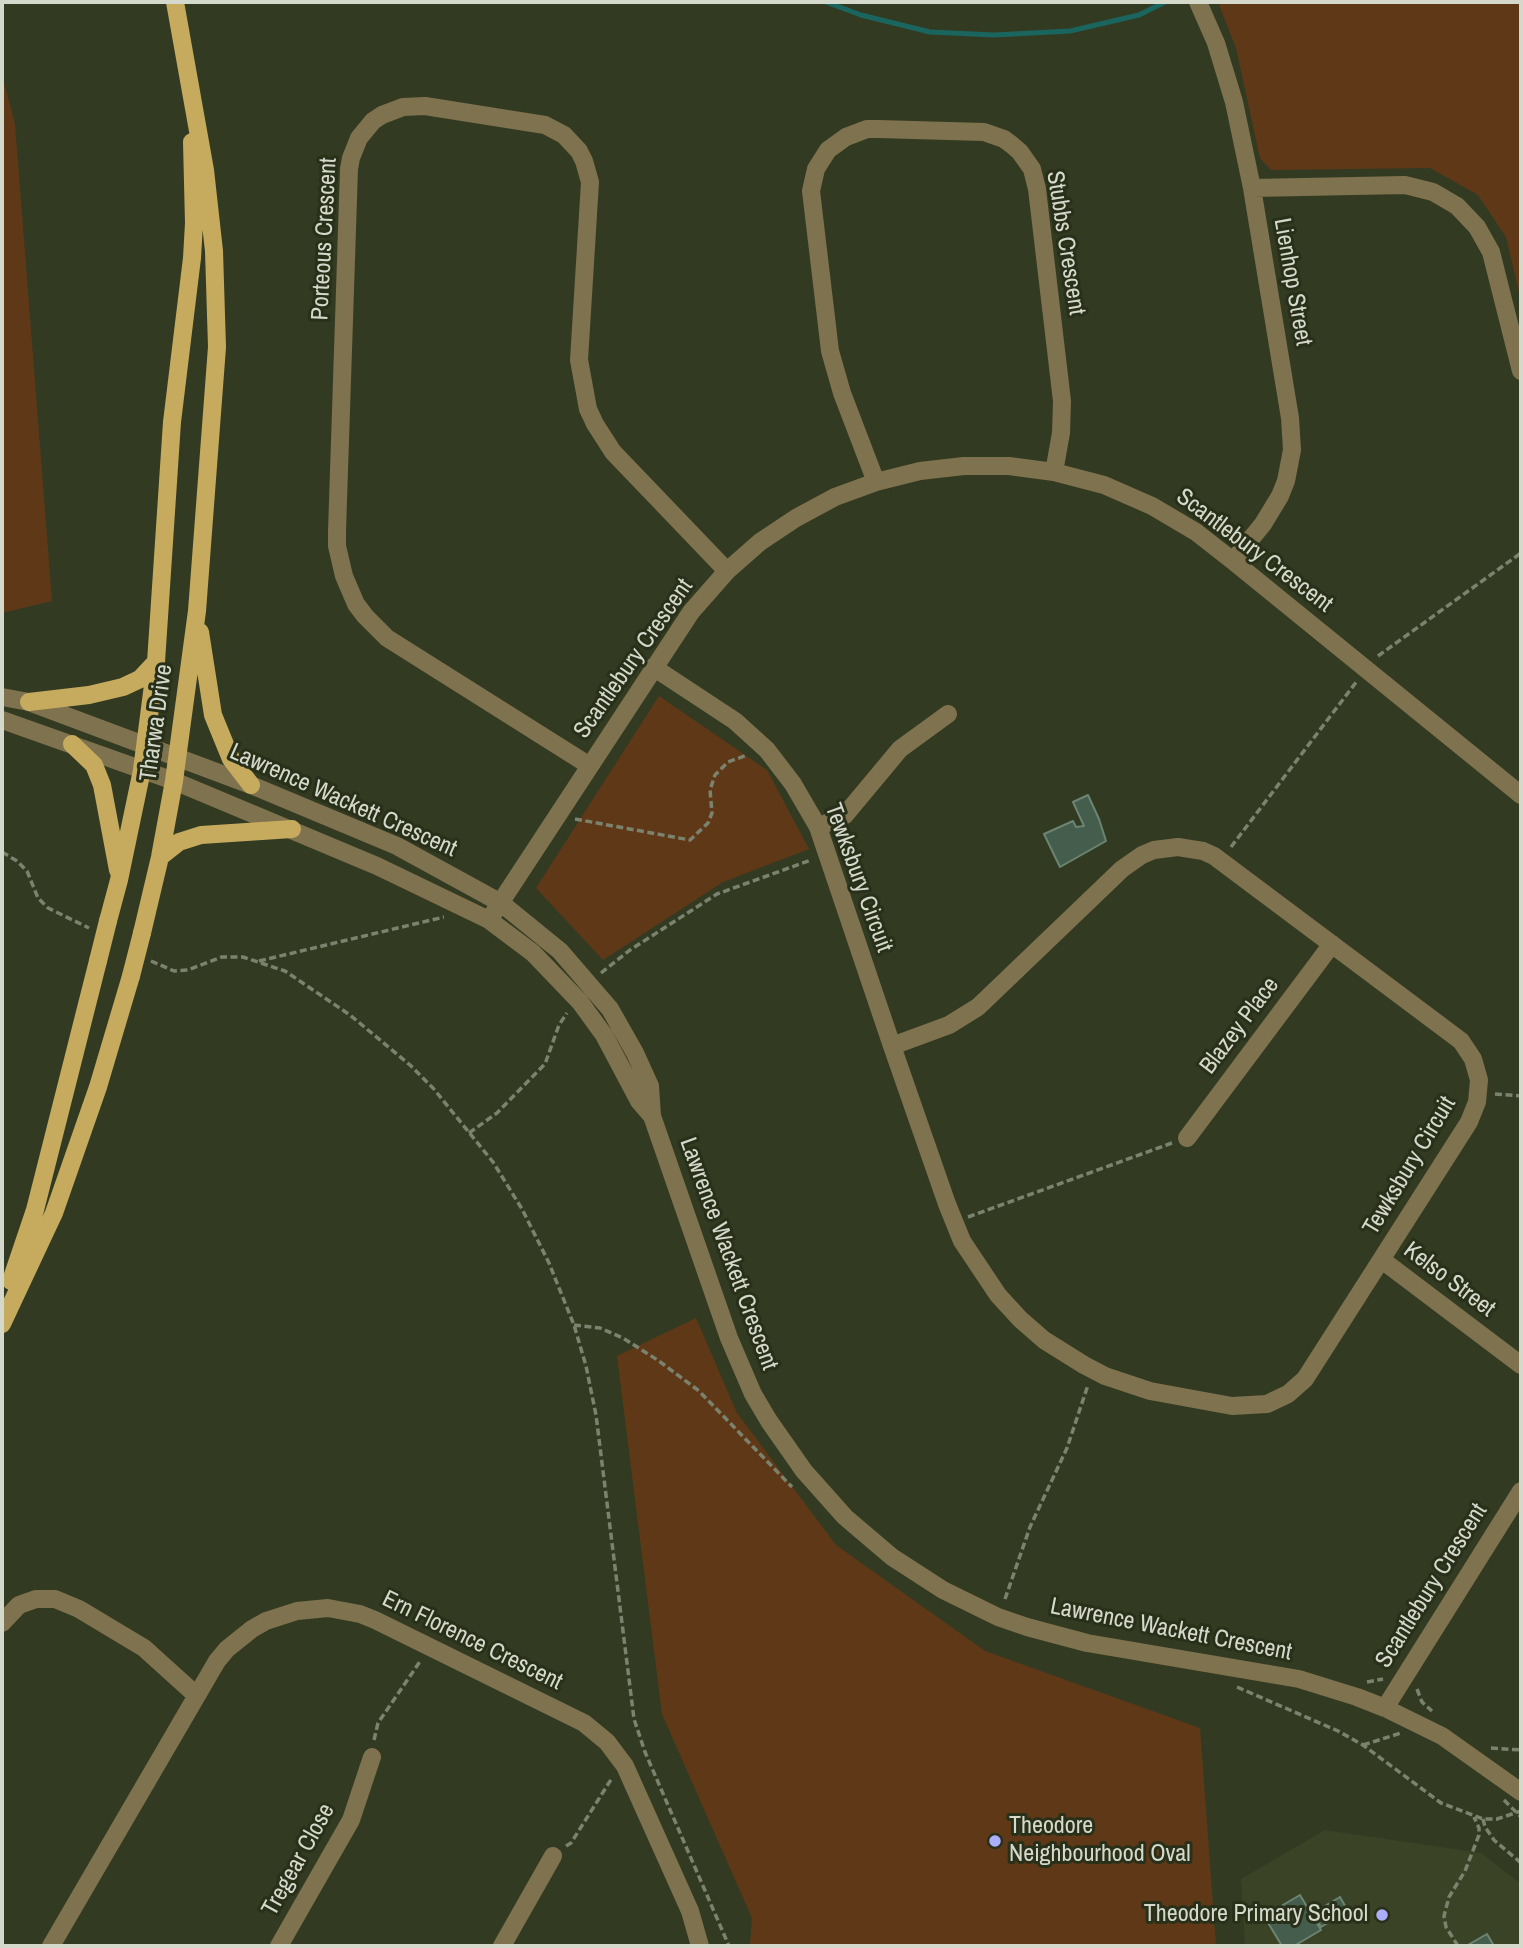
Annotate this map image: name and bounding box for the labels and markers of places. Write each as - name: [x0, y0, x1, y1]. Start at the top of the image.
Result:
- place label: Theodore Neighbourhood Oval: [1009, 1813, 1191, 1869]
- marker: Theodore Neighbourhood Oval: [987, 1833, 1003, 1849]
- place label: Theodore Primary School: [1144, 1901, 1368, 1929]
- marker: Theodore Primary School: [1374, 1907, 1390, 1923]

